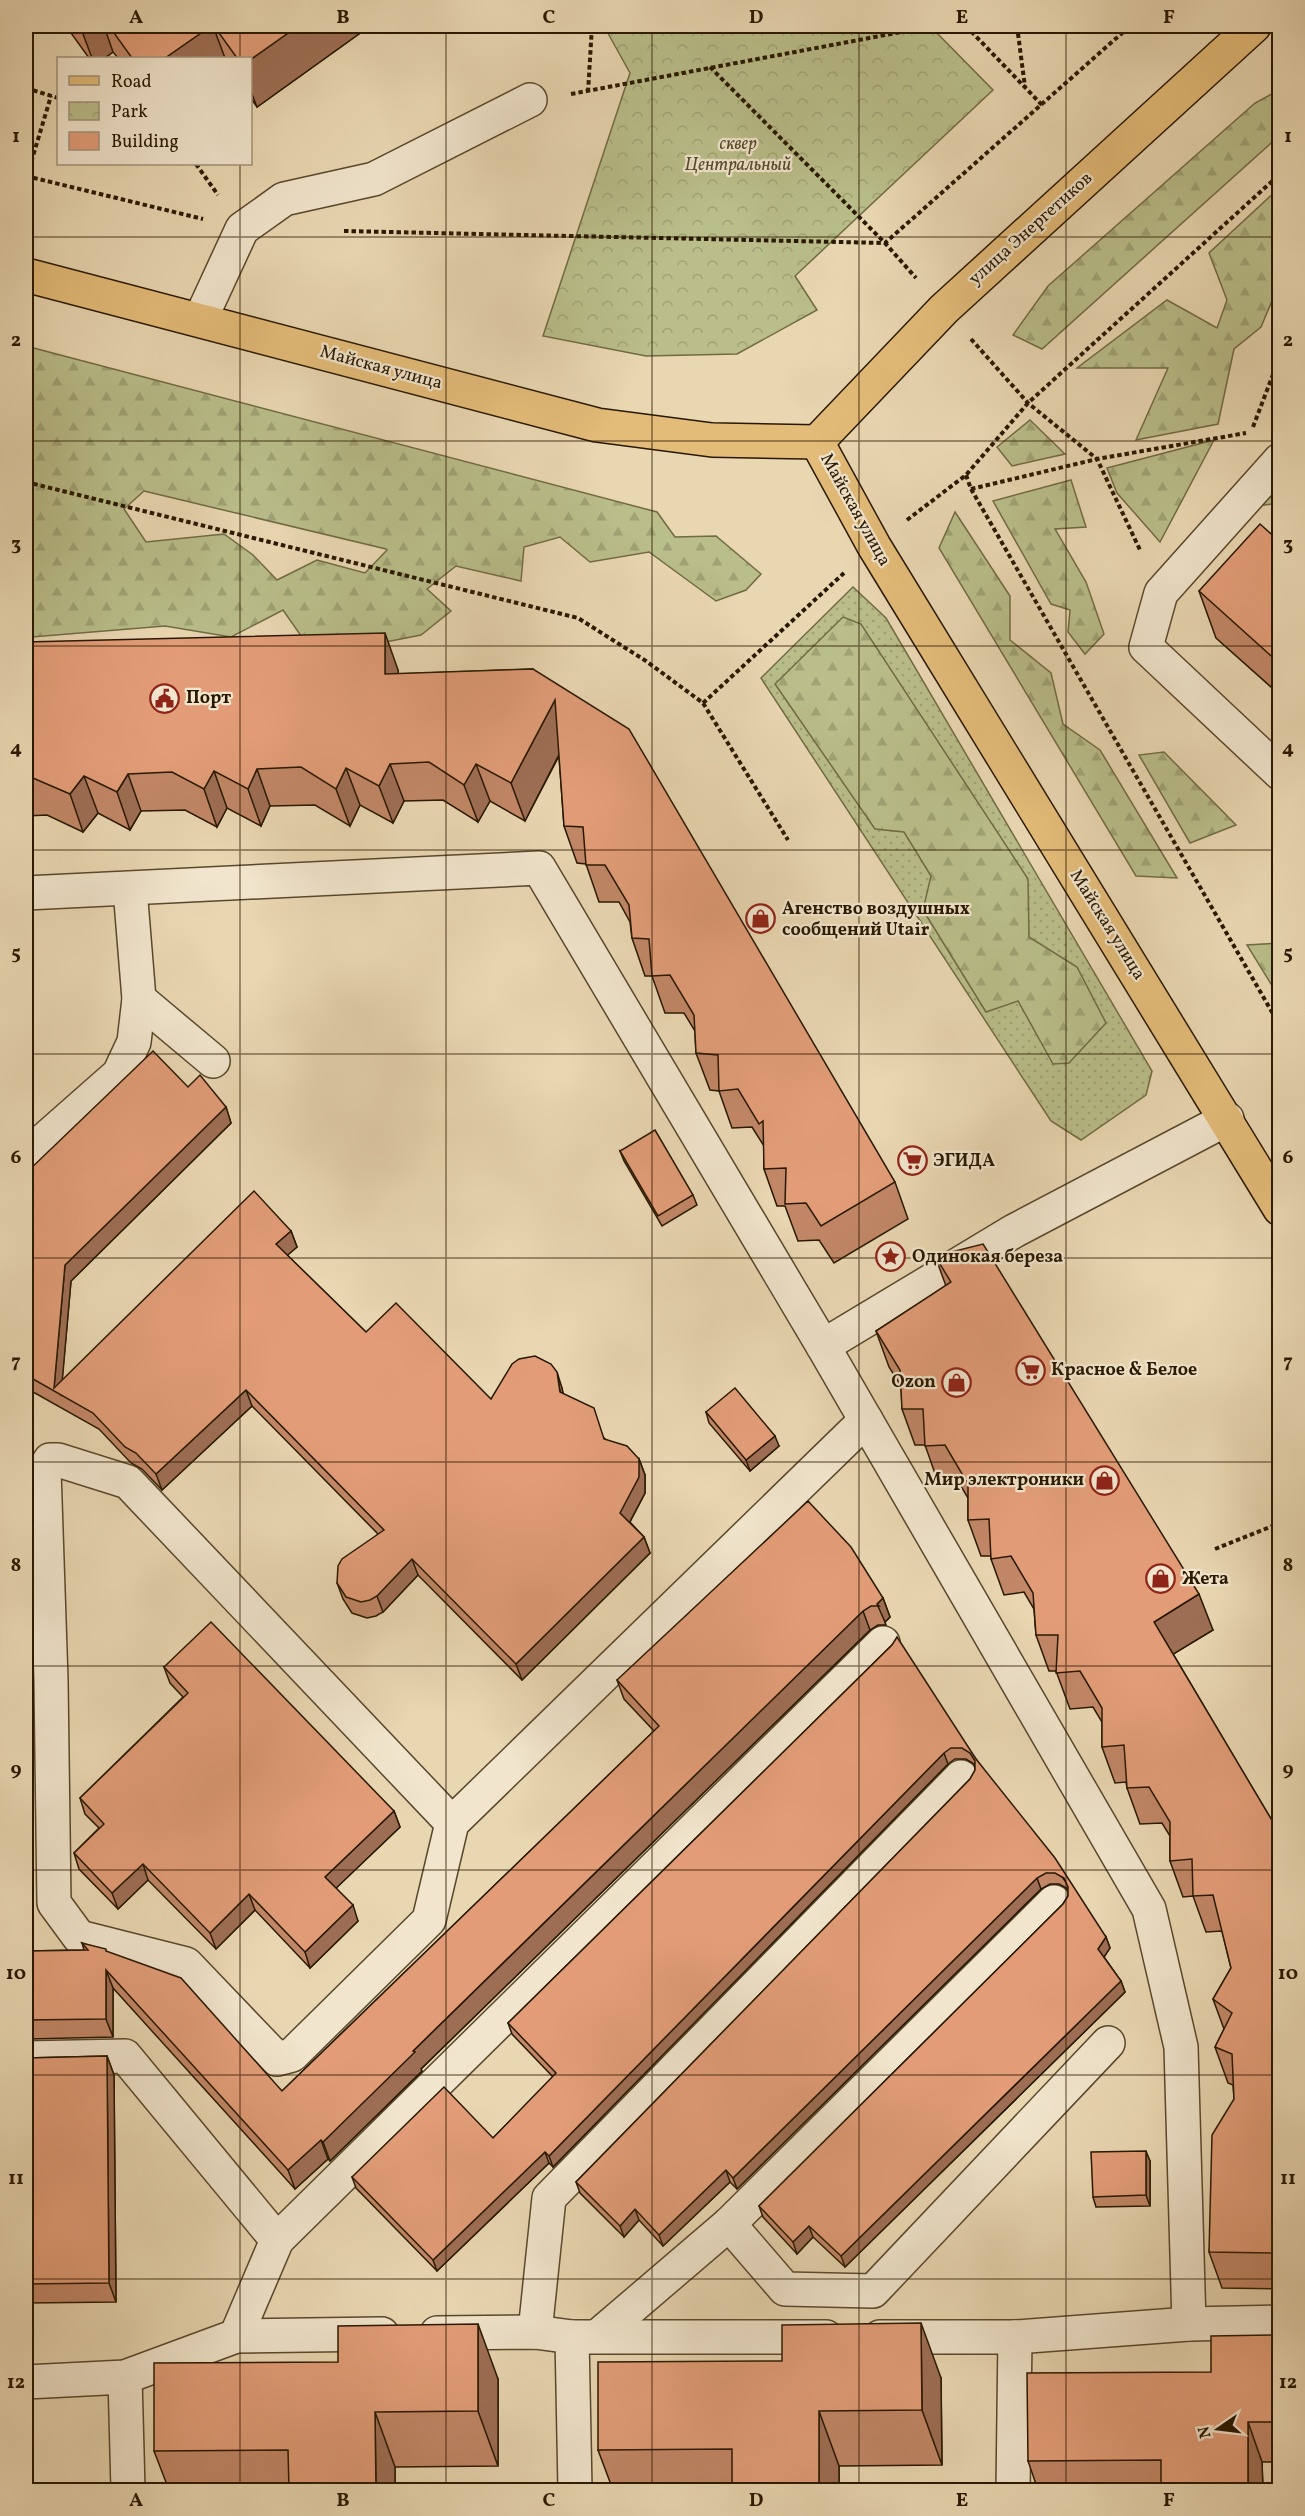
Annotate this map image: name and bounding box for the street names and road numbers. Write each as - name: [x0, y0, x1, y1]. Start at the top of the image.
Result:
- street label: улица Энергетиков: [964, 167, 1098, 291]
- street label: Майская улица: [317, 340, 445, 396]
- street label: Майская улица: [814, 449, 896, 571]
- street label: Майская улица: [1063, 865, 1151, 985]

